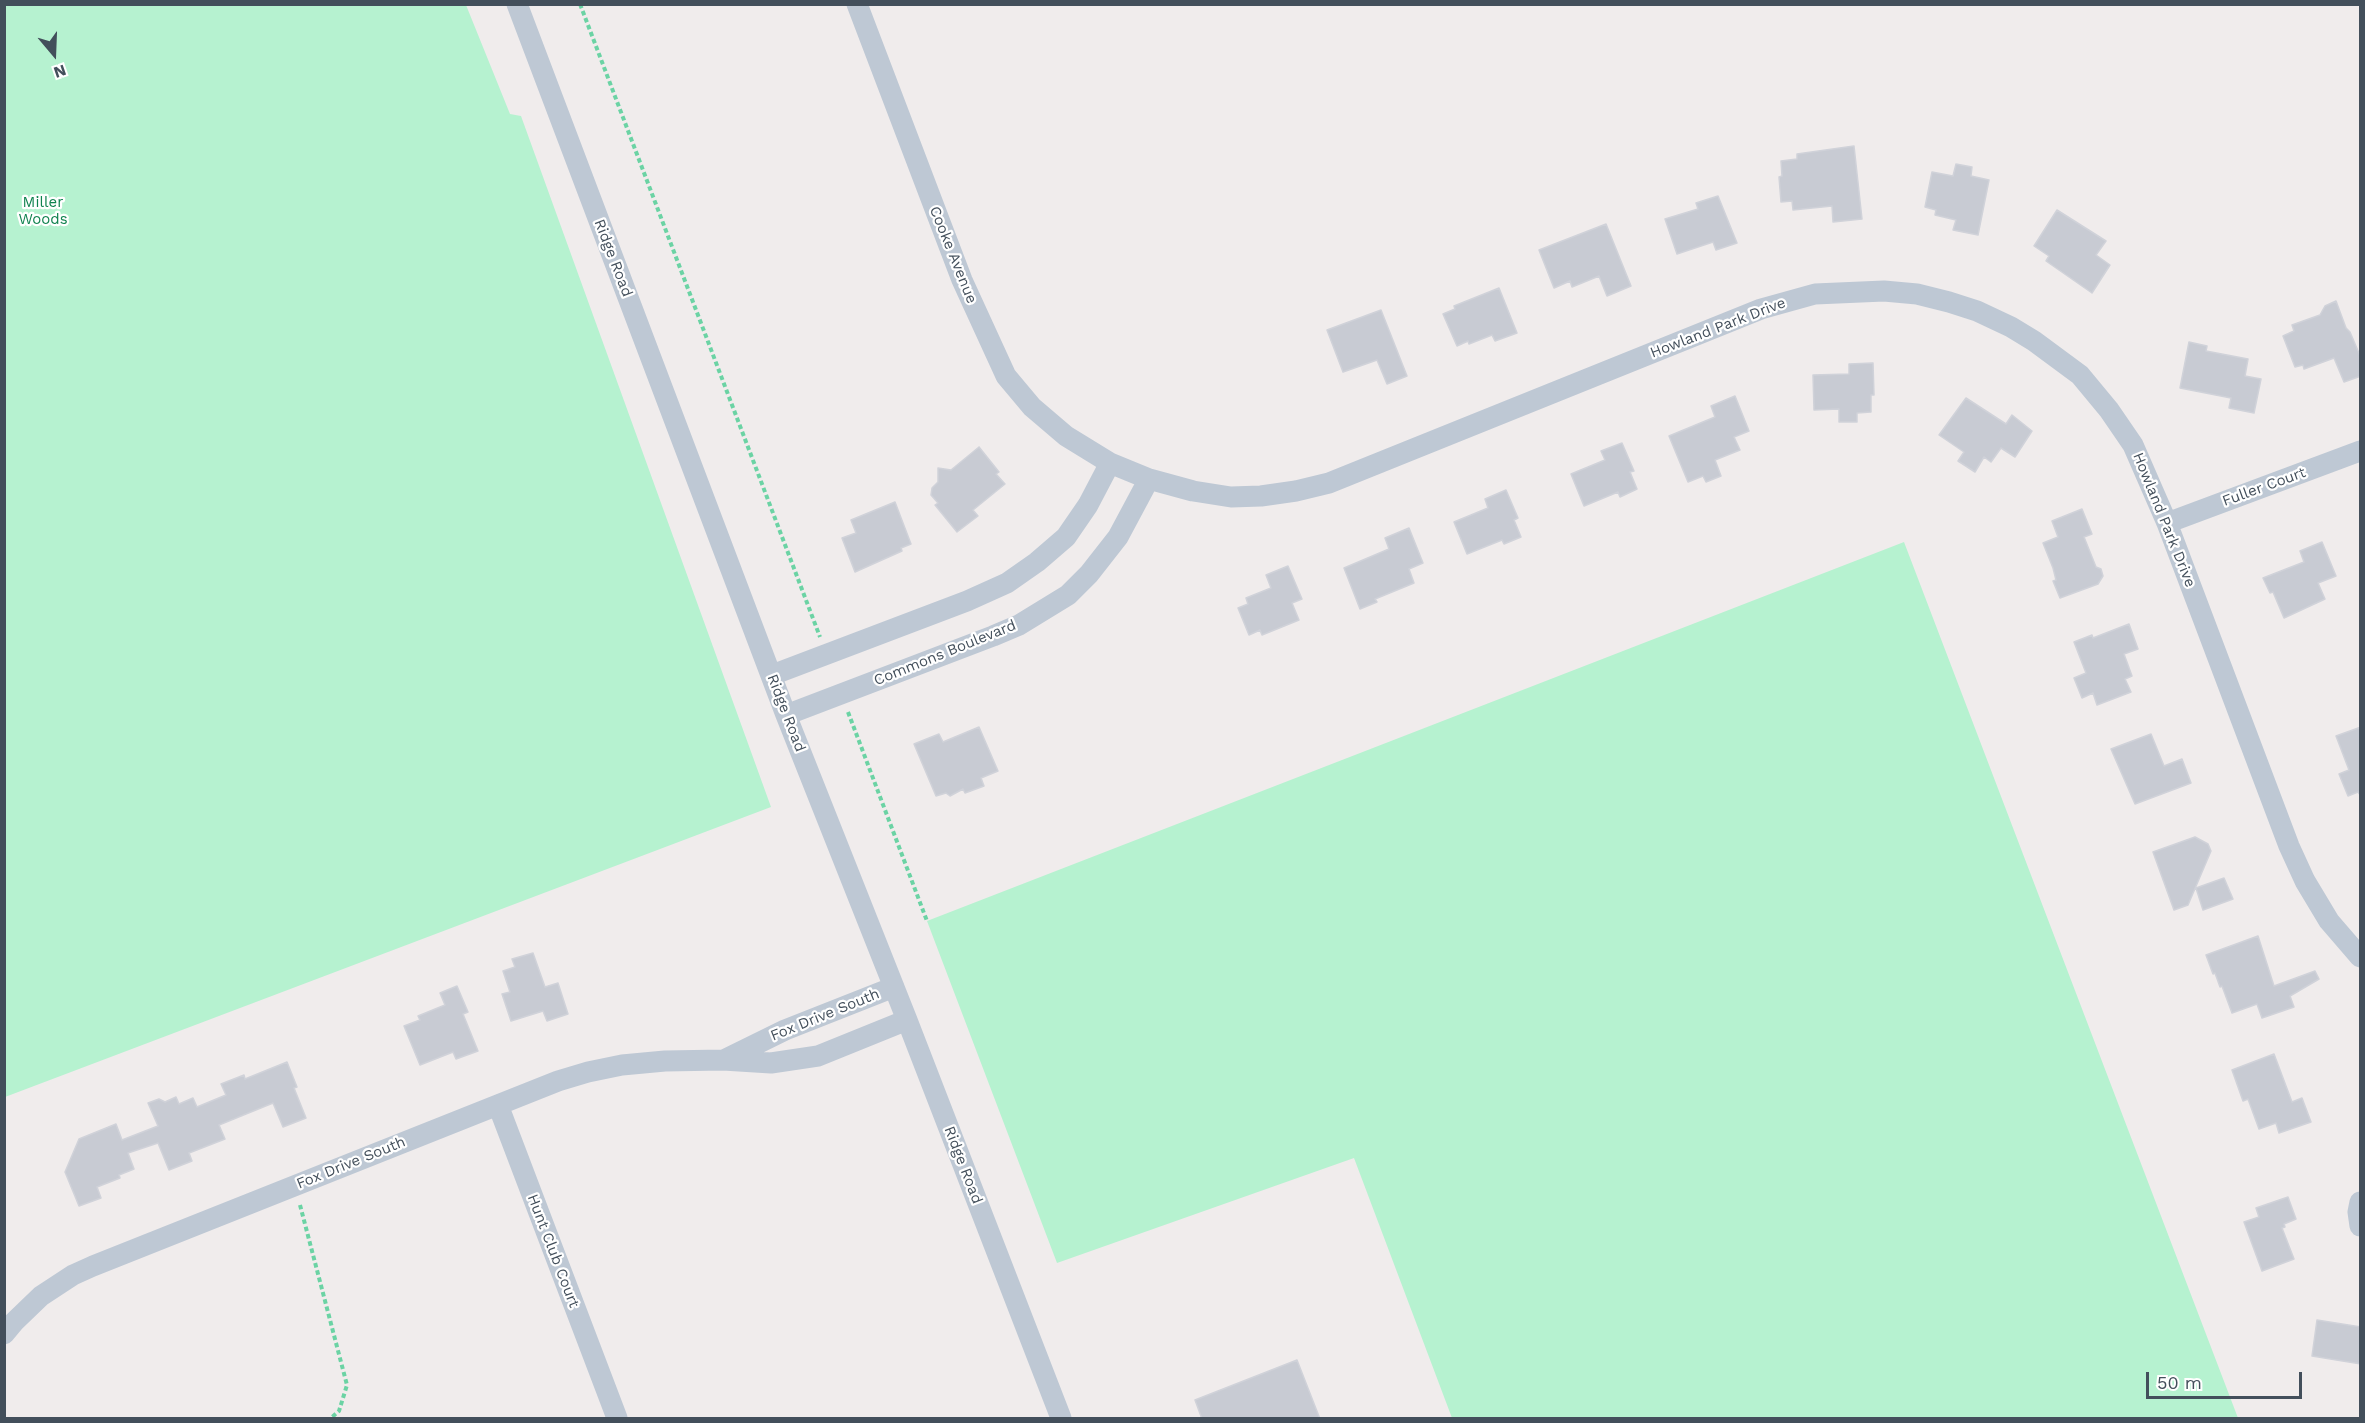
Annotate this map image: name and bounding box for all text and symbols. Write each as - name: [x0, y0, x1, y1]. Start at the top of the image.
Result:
- north arrow: [24, 24, 84, 84]
- text: N: [51, 61, 69, 82]
- park label: Miller Woods: [18, 194, 68, 229]
- street label: Cooke Avenue: [925, 204, 981, 306]
- street label: Ridge Road: [590, 217, 636, 299]
- street label: Howland Park Drive: [1648, 294, 1788, 362]
- street label: Howland Park Drive: [2129, 450, 2199, 590]
- street label: Fuller Court: [2220, 464, 2308, 510]
- street label: Commons Boulevard: [871, 616, 1019, 690]
- street label: Ridge Road: [763, 672, 809, 754]
- street label: Fox Drive South: [768, 985, 882, 1045]
- street label: Ridge Road: [940, 1124, 986, 1206]
- street label: Fox Drive South: [294, 1133, 408, 1193]
- street label: Hunt Club Court: [523, 1192, 583, 1310]
- scale bar: [2149, 1360, 2305, 1398]
- text: 50 m: [2157, 1372, 2202, 1393]

